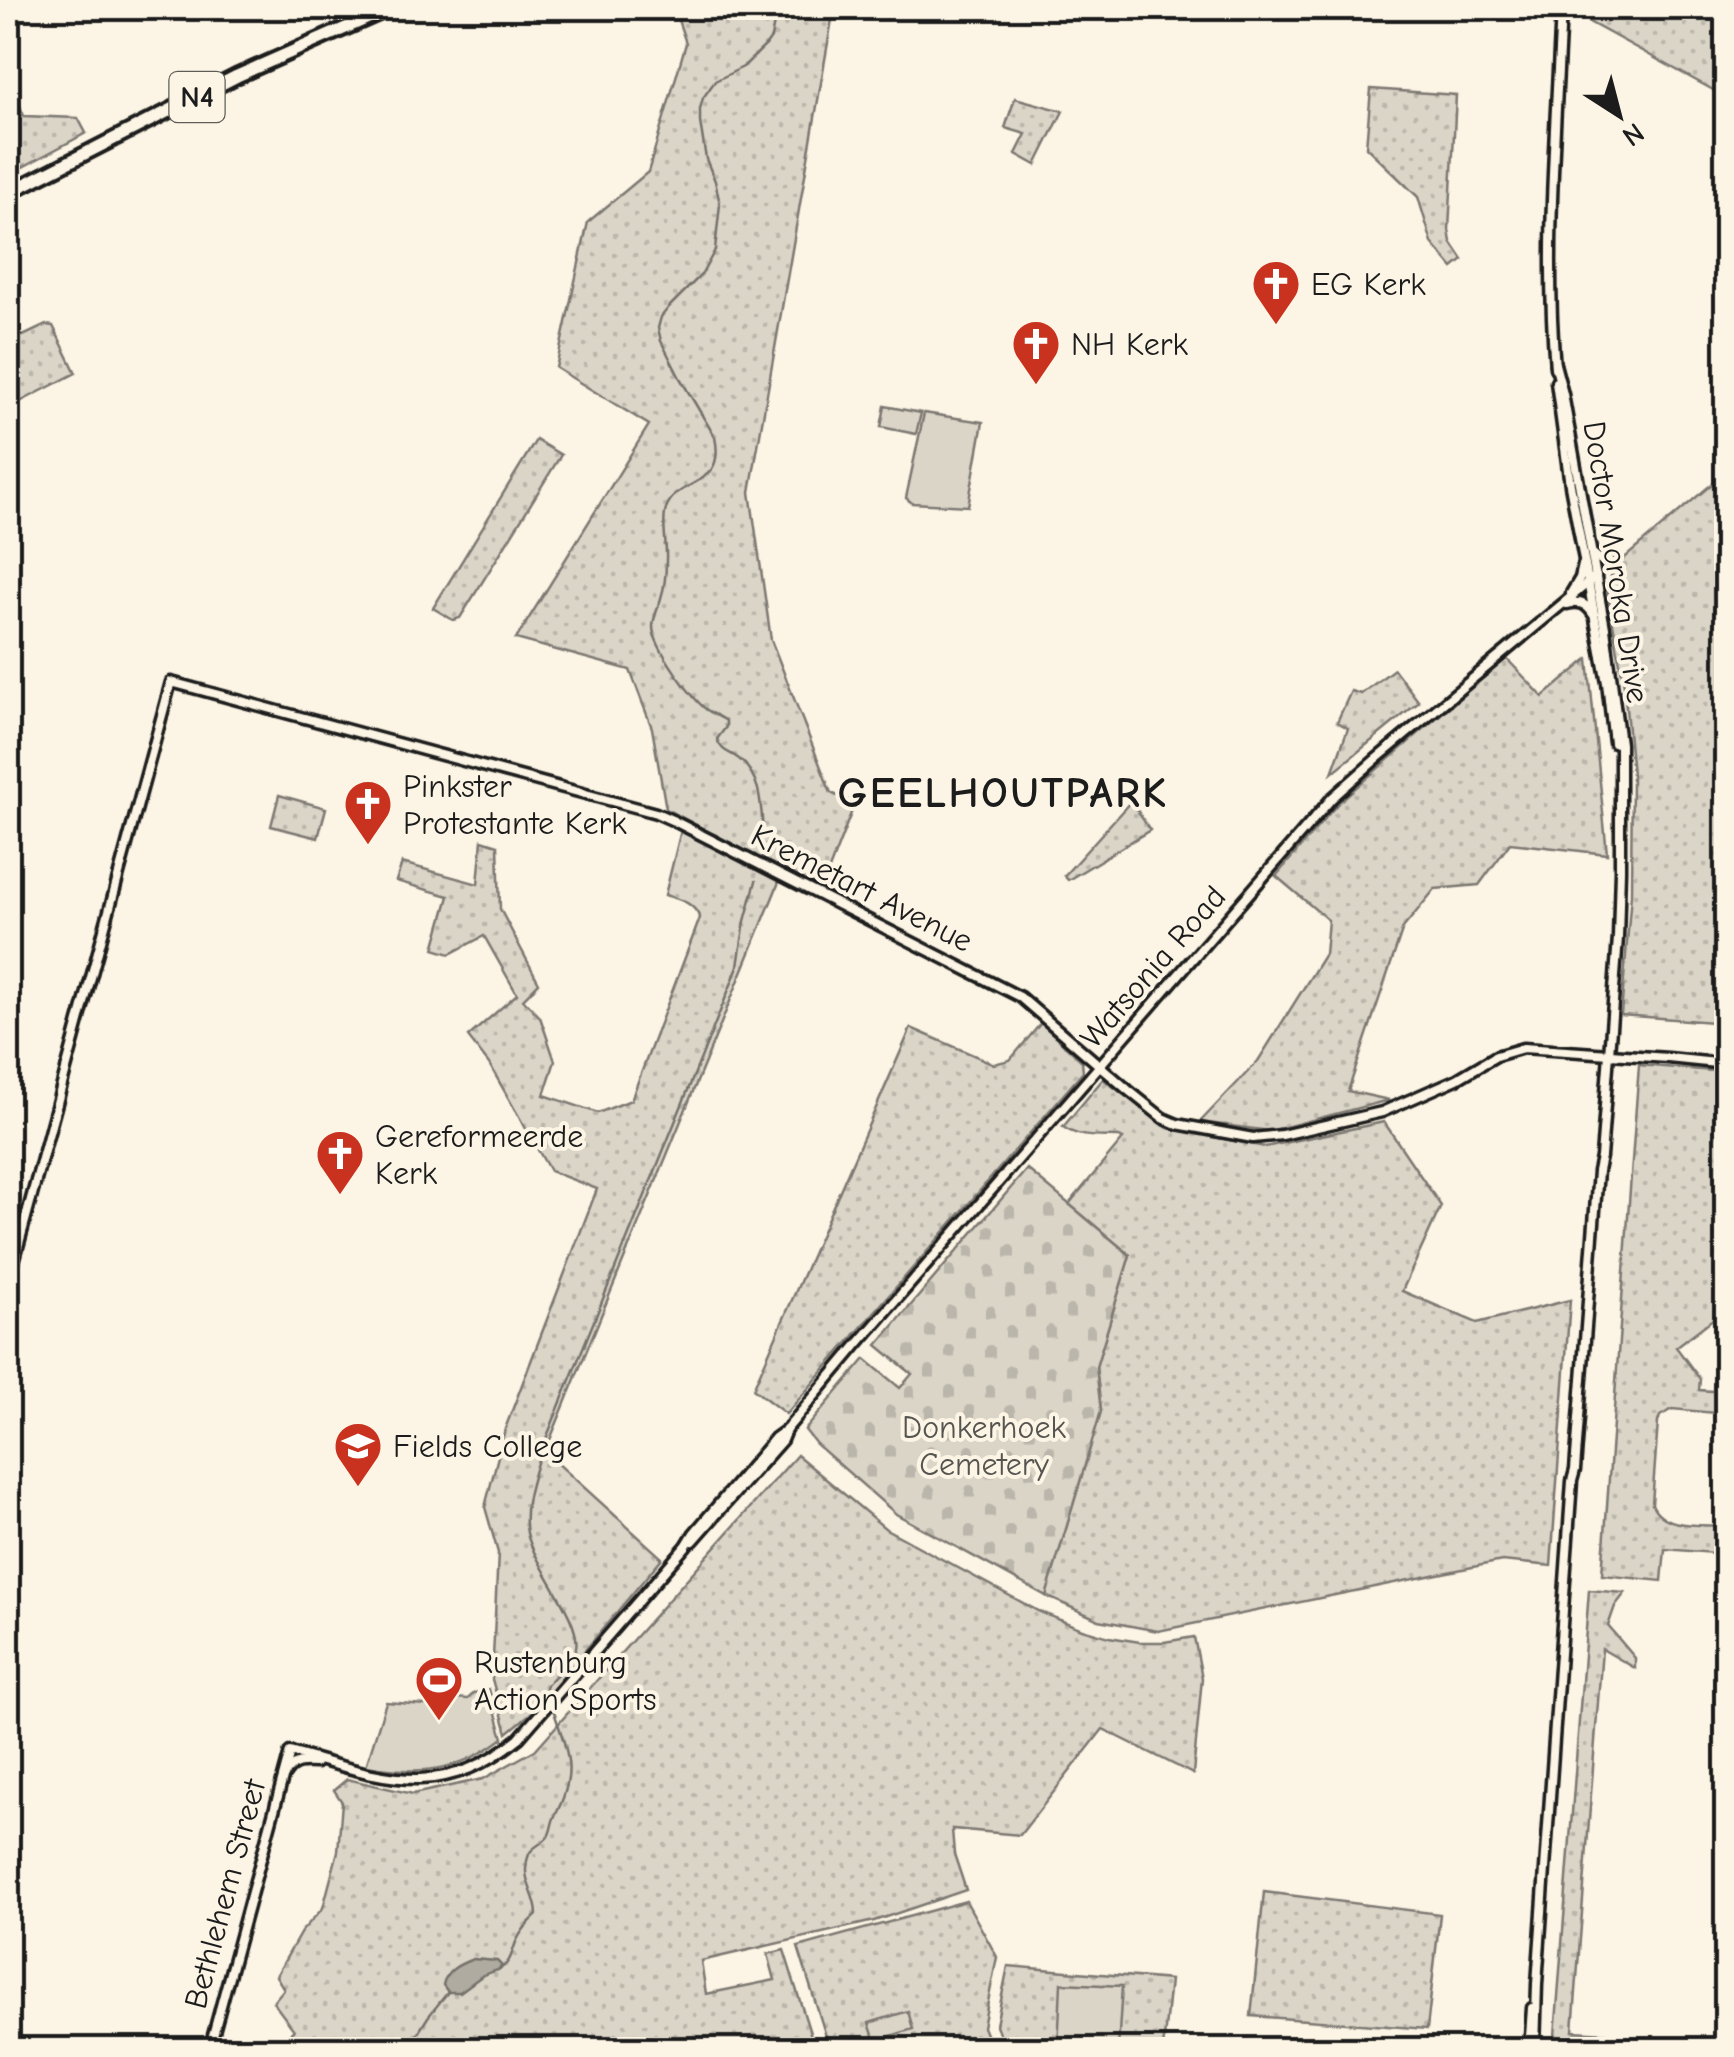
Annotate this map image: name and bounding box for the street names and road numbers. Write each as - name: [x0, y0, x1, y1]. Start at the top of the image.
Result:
- road number: N4: [170, 72, 224, 122]
- street label: Doctor Moroka Drive: [1575, 418, 1657, 706]
- street label: Kremetart Avenue: [745, 816, 979, 960]
- street label: Watsonia Road: [1073, 878, 1233, 1056]
- street label: Bethlehem Street: [177, 1775, 274, 2013]

